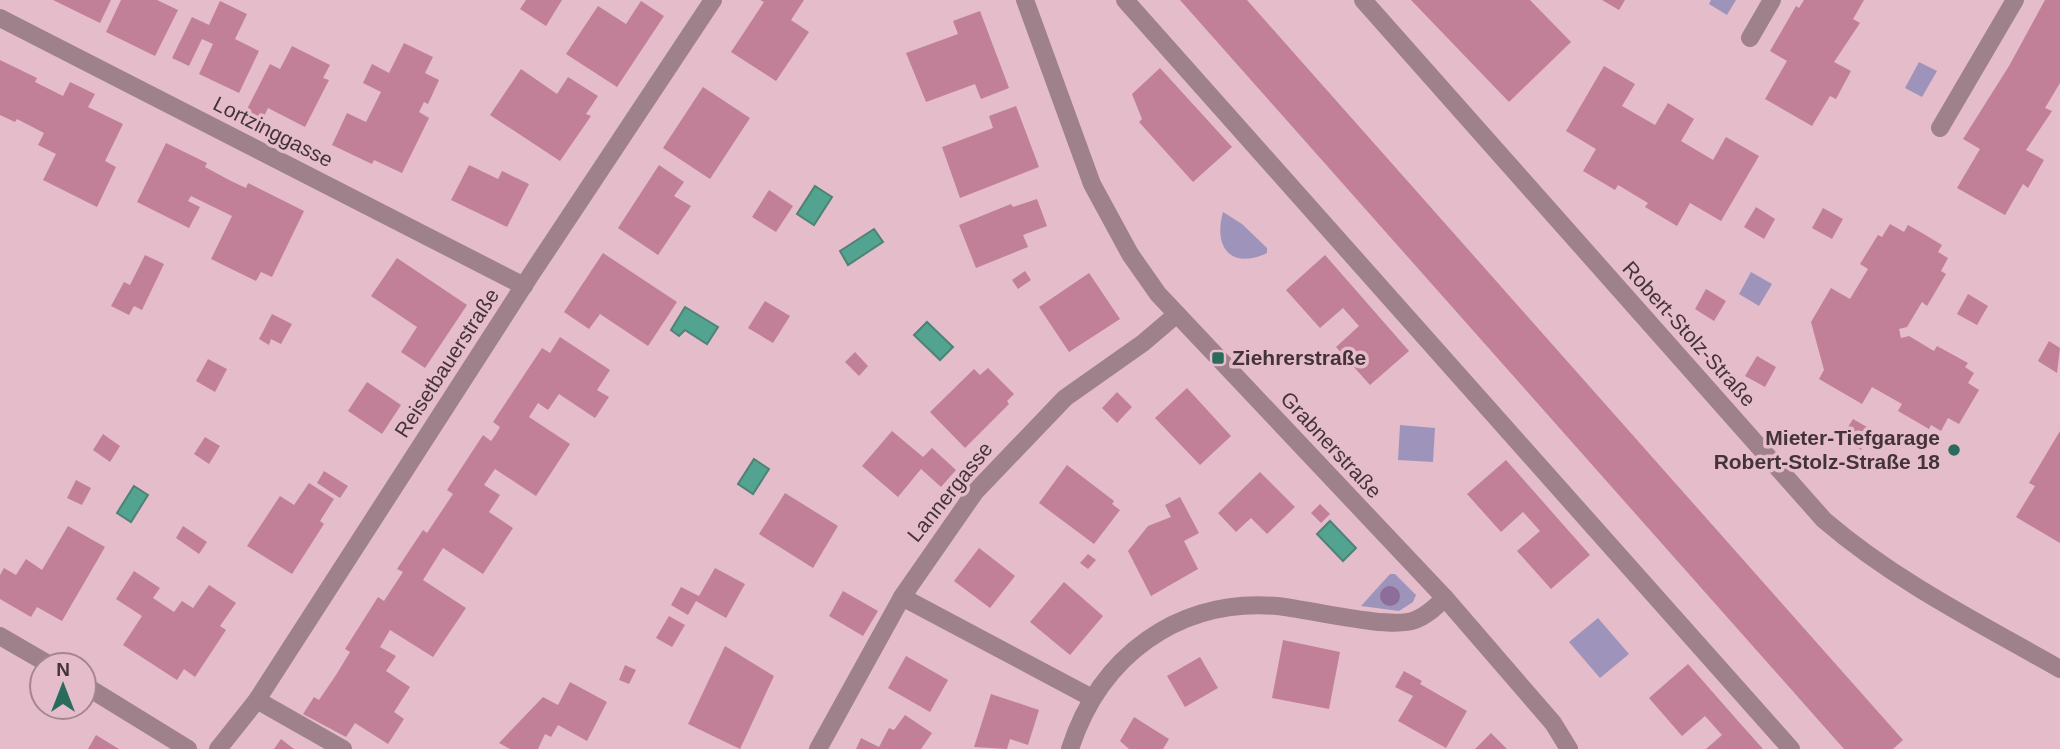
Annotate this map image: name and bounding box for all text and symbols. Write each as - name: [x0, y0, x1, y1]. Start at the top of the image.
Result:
- street label: Lortzinggasse: [210, 92, 337, 171]
- street label: Robert-Stolz-Straße: [1618, 257, 1760, 411]
- street label: Reisetbauerstraße: [390, 284, 503, 441]
- place label: Ziehrerstraße: [1232, 346, 1366, 369]
- marker: Ziehrerstraße: [1210, 350, 1226, 366]
- street label: Grabnerstraße: [1276, 387, 1386, 502]
- place label: Mieter-Tiefgarage Robert-Stolz-Straße 18: [1714, 426, 1940, 473]
- street label: Lannergasse: [902, 437, 997, 546]
- marker: Mieter-Tiefgarage Robert-Stolz-Straße 18: [1946, 442, 1962, 458]
- north arrow: [28, 651, 98, 721]
- text: N: [56, 659, 70, 680]

